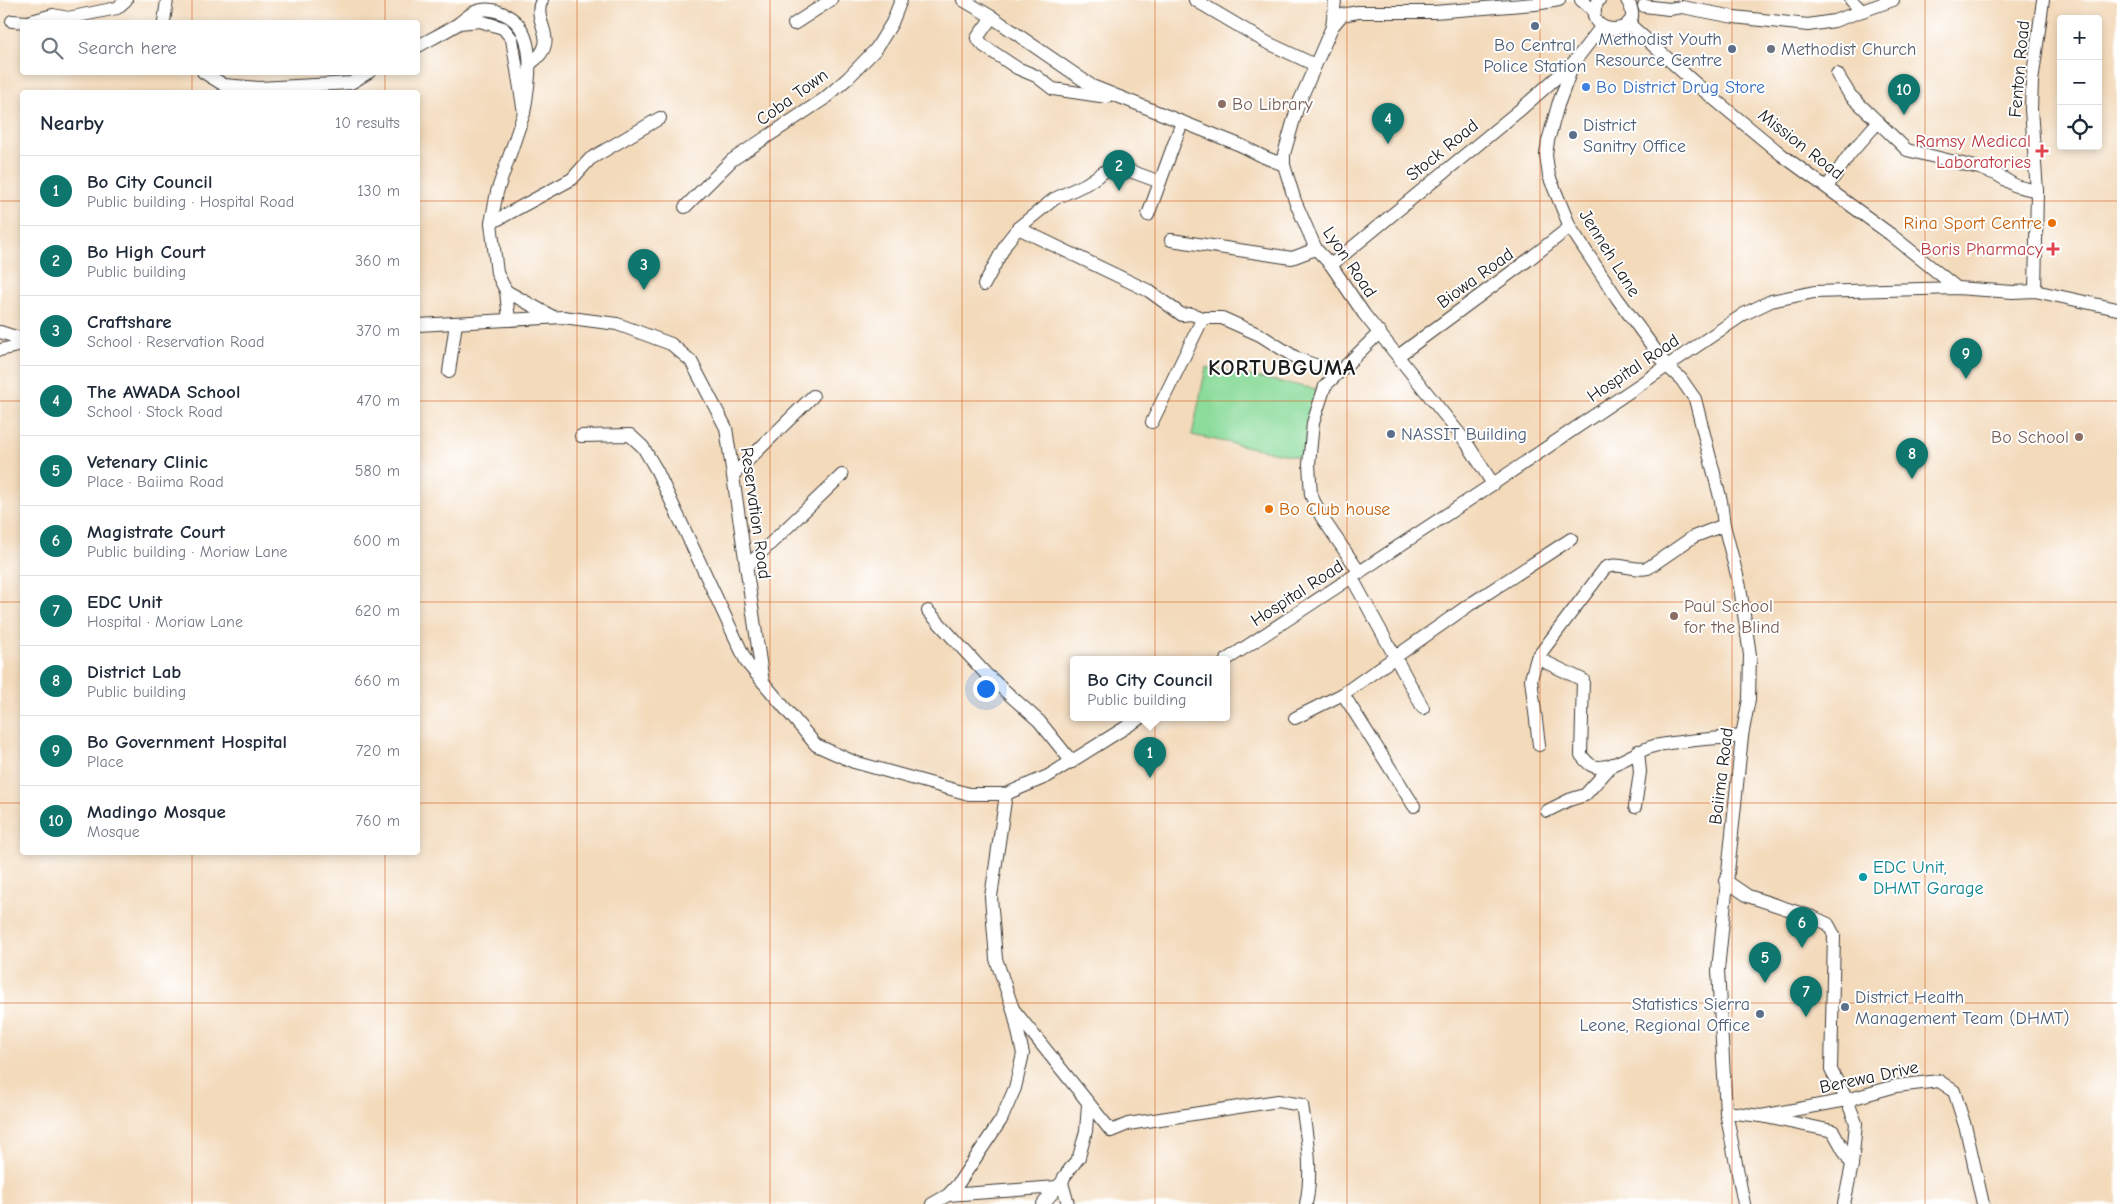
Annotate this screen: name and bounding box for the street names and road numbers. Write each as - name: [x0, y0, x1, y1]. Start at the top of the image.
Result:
- street label: Fenton Road: [2005, 20, 2034, 118]
- street label: Coba Town: [752, 64, 832, 130]
- street label: Mission Road: [1754, 105, 1848, 184]
- street label: Stock Road: [1402, 115, 1482, 186]
- street label: Jenneh Lane: [1574, 206, 1645, 301]
- street label: Lyon Road: [1318, 223, 1381, 302]
- street label: Biowa Road: [1433, 244, 1518, 313]
- street label: Hospital Road: [1583, 330, 1683, 407]
- street label: Reservation Road: [736, 446, 775, 580]
- street label: Hospital Road: [1247, 556, 1348, 631]
- street label: Baiima Road: [1705, 726, 1738, 826]
- street label: Berewa Drive: [1818, 1057, 1920, 1098]

